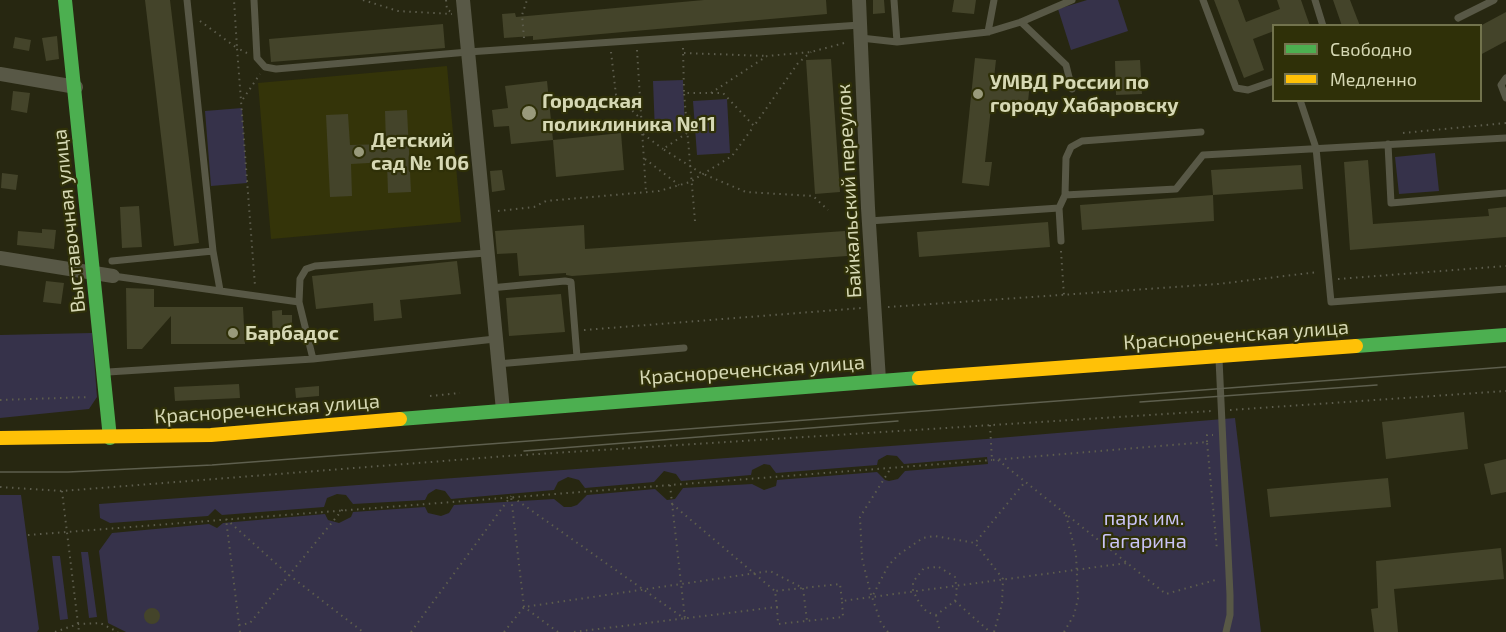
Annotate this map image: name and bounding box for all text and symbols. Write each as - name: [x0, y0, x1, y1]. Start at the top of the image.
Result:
- legend: [1272, 24, 1482, 102]
- text: Свободно: [1330, 38, 1412, 60]
- text: Медленно: [1330, 68, 1417, 90]
- place label: УМВД России по городу Хабаровску: [990, 70, 1179, 117]
- street label: Байкальский переулок: [831, 83, 867, 299]
- marker: УМВД России по городу Хабаровску: [971, 87, 985, 101]
- place label: Городская поликлиника №11: [542, 89, 716, 136]
- marker: Городская поликлиника №11: [520, 104, 538, 122]
- street label: Выставочная улица: [47, 128, 91, 314]
- place label: Детский сад № 106: [371, 128, 469, 175]
- marker: Детский сад № 106: [352, 145, 366, 159]
- street label: Краснореченская улица: [1122, 315, 1350, 355]
- place label: Барбадос: [245, 321, 339, 345]
- marker: Барбадос: [226, 326, 240, 340]
- street label: Краснореченская улица: [638, 350, 866, 390]
- street label: Краснореченская улица: [153, 389, 381, 429]
- park label: парк им. Гагарина: [1101, 506, 1187, 553]

